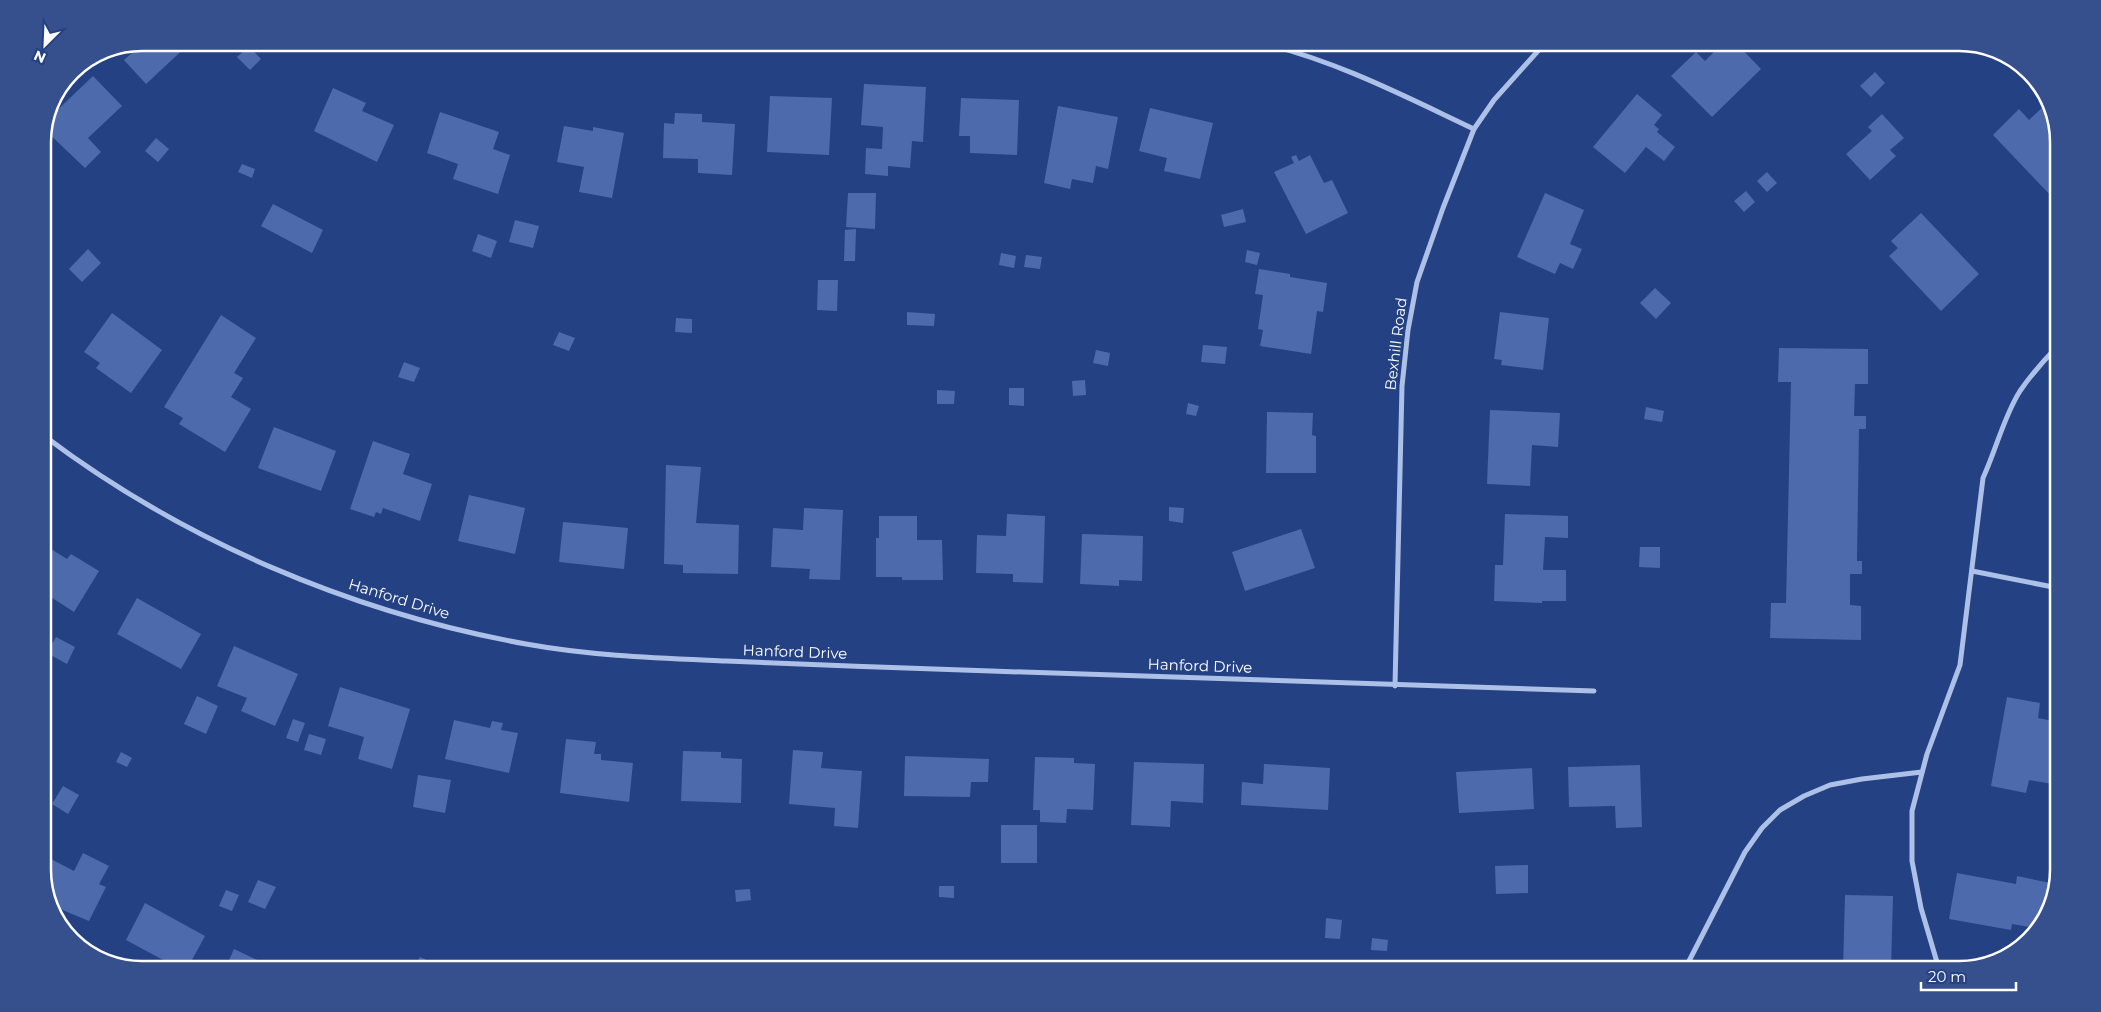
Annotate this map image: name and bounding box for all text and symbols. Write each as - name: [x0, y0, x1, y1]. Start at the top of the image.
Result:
- north arrow: [20, 20, 70, 70]
- text: N: [31, 46, 49, 67]
- street label: Bexhill Road: [1380, 296, 1411, 392]
- street label: Hanford Drive: [346, 574, 452, 623]
- street label: Hanford Drive: [742, 640, 848, 663]
- street label: Hanford Drive: [1147, 654, 1253, 677]
- scale bar: [1921, 960, 2016, 992]
- text: 20 m: [1928, 967, 1966, 986]

